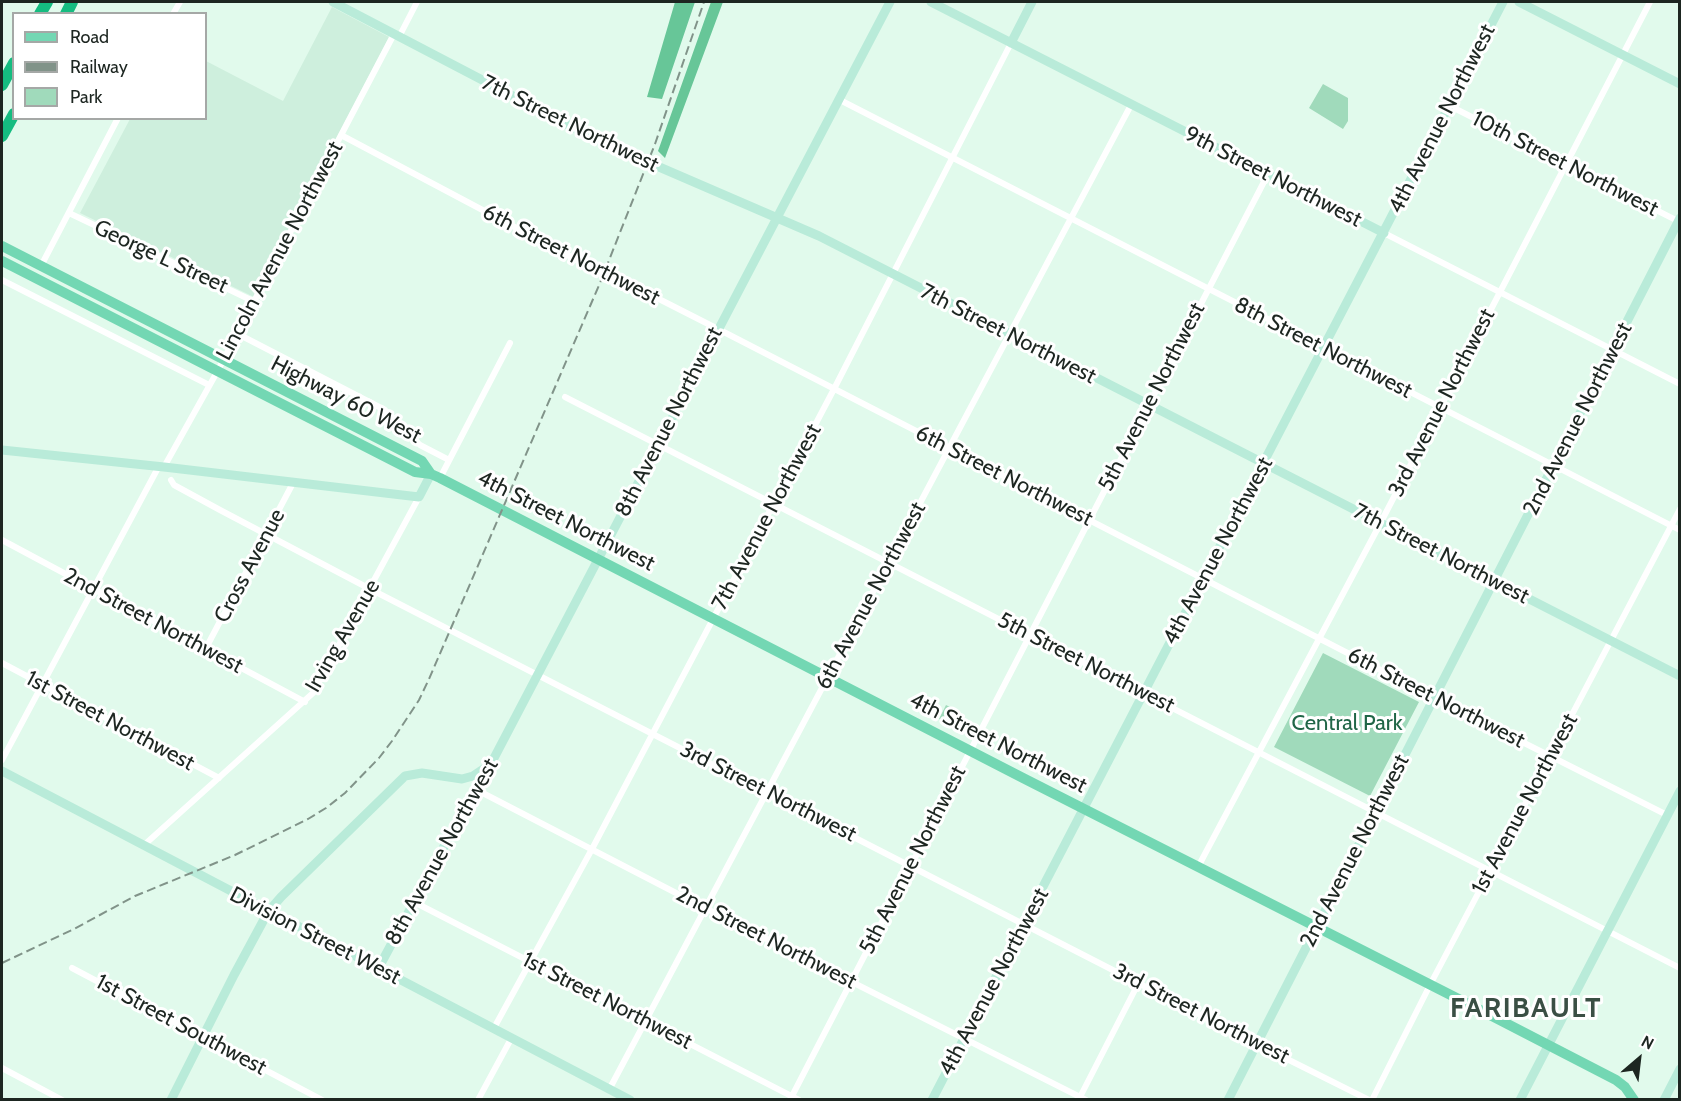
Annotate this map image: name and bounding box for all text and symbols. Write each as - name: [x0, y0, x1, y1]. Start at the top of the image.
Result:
- legend: [12, 12, 207, 120]
- street label: 4th Avenue Northwest: [1383, 20, 1501, 218]
- text: Road: [70, 26, 109, 48]
- text: Railway: [70, 56, 128, 78]
- street label: 7th Street Northwest: [477, 70, 663, 178]
- text: Park: [70, 86, 102, 108]
- street label: 10th Street Northwest: [1468, 106, 1662, 222]
- street label: 9th Street Northwest: [1180, 121, 1366, 233]
- street label: Lincoln Avenue Northwest: [211, 137, 349, 365]
- street label: 6th Street Northwest: [478, 199, 664, 311]
- street label: George L Street: [90, 214, 232, 300]
- street label: 7th Street Northwest: [916, 278, 1100, 390]
- street label: 8th Street Northwest: [1230, 292, 1416, 404]
- street label: 5th Avenue Northwest: [1093, 298, 1211, 496]
- street label: 3rd Avenue Northwest: [1383, 305, 1501, 501]
- street label: 2nd Avenue Northwest: [1518, 318, 1638, 520]
- street label: 8th Avenue Northwest: [610, 323, 728, 521]
- street label: Highway 60 West: [266, 351, 426, 449]
- street label: 7th Avenue Northwest: [707, 419, 827, 615]
- street label: 6th Street Northwest: [911, 420, 1097, 532]
- street label: 4th Avenue Northwest: [1157, 453, 1279, 649]
- street label: 4th Street Northwest: [473, 465, 659, 577]
- street label: 6th Avenue Northwest: [810, 498, 932, 694]
- street label: 7th Street Northwest: [1349, 498, 1533, 610]
- street label: Cross Avenue: [209, 505, 291, 627]
- street label: 2nd Street Northwest: [59, 563, 247, 679]
- street label: Irving Avenue: [300, 575, 386, 697]
- street label: 5th Street Northwest: [993, 607, 1179, 719]
- street label: 6th Street Northwest: [1343, 642, 1529, 754]
- street label: 1st Street Northwest: [21, 665, 199, 777]
- street label: 4th Street Northwest: [905, 687, 1091, 799]
- street label: 1st Avenue Northwest: [1466, 709, 1584, 899]
- park label: Central Park: [1291, 711, 1403, 737]
- street label: 3rd Street Northwest: [675, 736, 861, 848]
- street label: 2nd Avenue Northwest: [1295, 750, 1415, 952]
- street label: 8th Avenue Northwest: [380, 754, 504, 950]
- street label: 5th Avenue Northwest: [854, 761, 972, 959]
- street label: Division Street West: [225, 881, 405, 991]
- street label: 2nd Street Northwest: [671, 881, 861, 995]
- street label: 4th Avenue Northwest: [933, 884, 1055, 1080]
- street label: 1st Street Northwest: [518, 947, 696, 1055]
- street label: 3rd Street Northwest: [1108, 958, 1294, 1070]
- street label: 1st Street Southwest: [91, 969, 271, 1081]
- district label: FARIBAULT: [1450, 992, 1602, 1026]
- north arrow: [1609, 1029, 1669, 1089]
- text: N: [1638, 1032, 1657, 1054]

